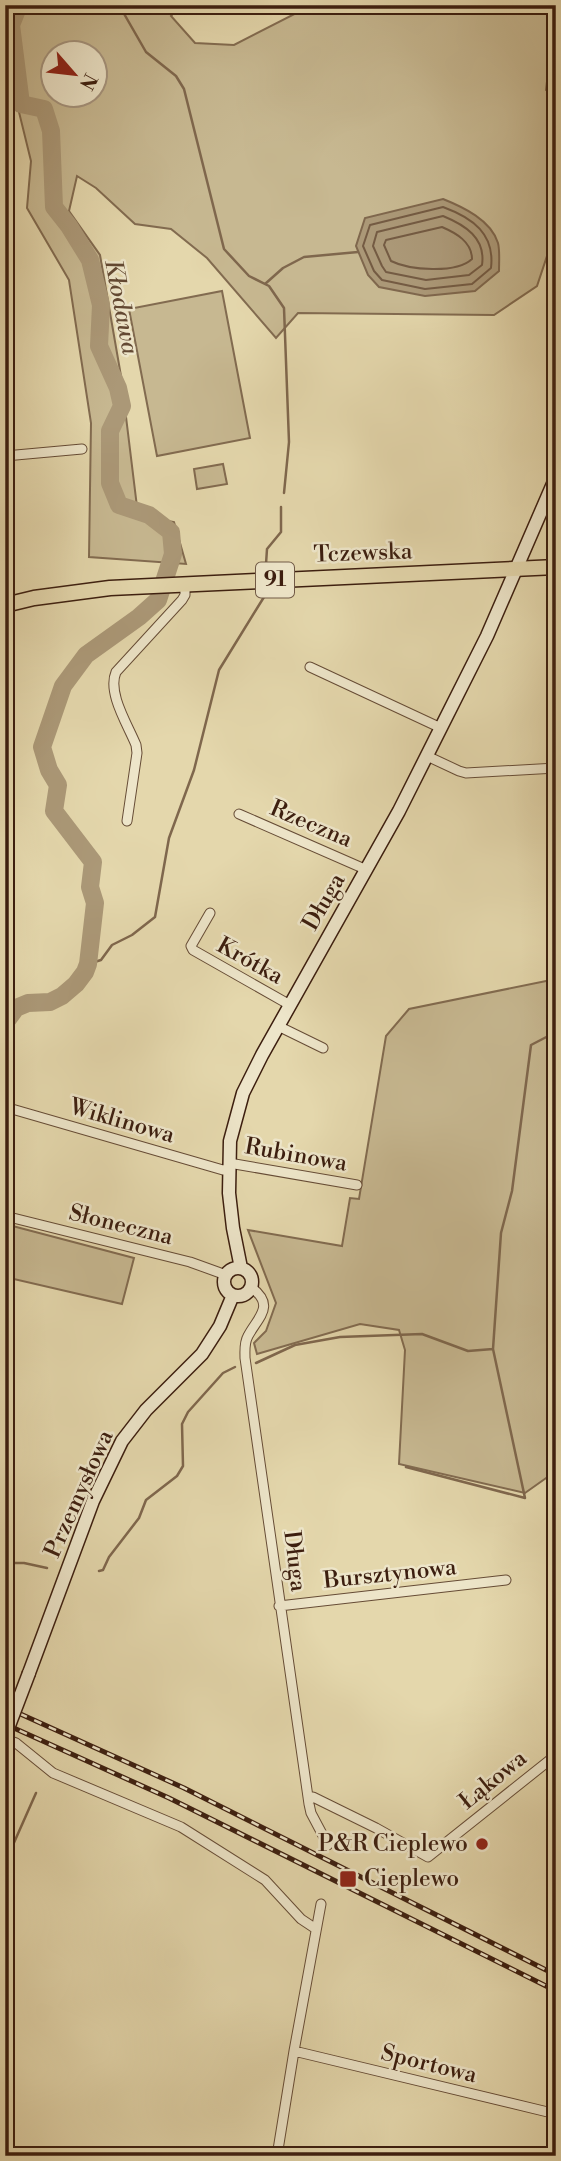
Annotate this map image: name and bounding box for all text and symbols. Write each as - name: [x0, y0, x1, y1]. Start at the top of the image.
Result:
- north arrow: [38, 38, 108, 108]
- text: N: [74, 69, 102, 94]
- water label: Kłodawa: [97, 257, 145, 358]
- street label: Tczewska: [313, 537, 413, 569]
- road number: 91: [256, 562, 294, 598]
- street label: Rzeczna: [266, 794, 357, 854]
- street label: Długa: [297, 868, 352, 936]
- street label: Krótka: [212, 931, 288, 991]
- street label: Wiklinowa: [65, 1092, 178, 1149]
- street label: Rubinowa: [243, 1132, 350, 1178]
- street label: Słoneczna: [66, 1199, 176, 1252]
- street label: Przemysłowa: [38, 1426, 120, 1562]
- street label: Długa: [277, 1529, 313, 1594]
- street label: Bursztynowa: [321, 1553, 458, 1595]
- street label: Łąkowa: [454, 1744, 533, 1816]
- place label: P&R Cieplewo: [318, 1830, 468, 1858]
- marker: P&R Cieplewo: [474, 1836, 490, 1852]
- place label: Cieplewo: [364, 1865, 459, 1893]
- marker: Cieplewo: [338, 1869, 358, 1889]
- street label: Sportowa: [378, 2039, 480, 2090]

